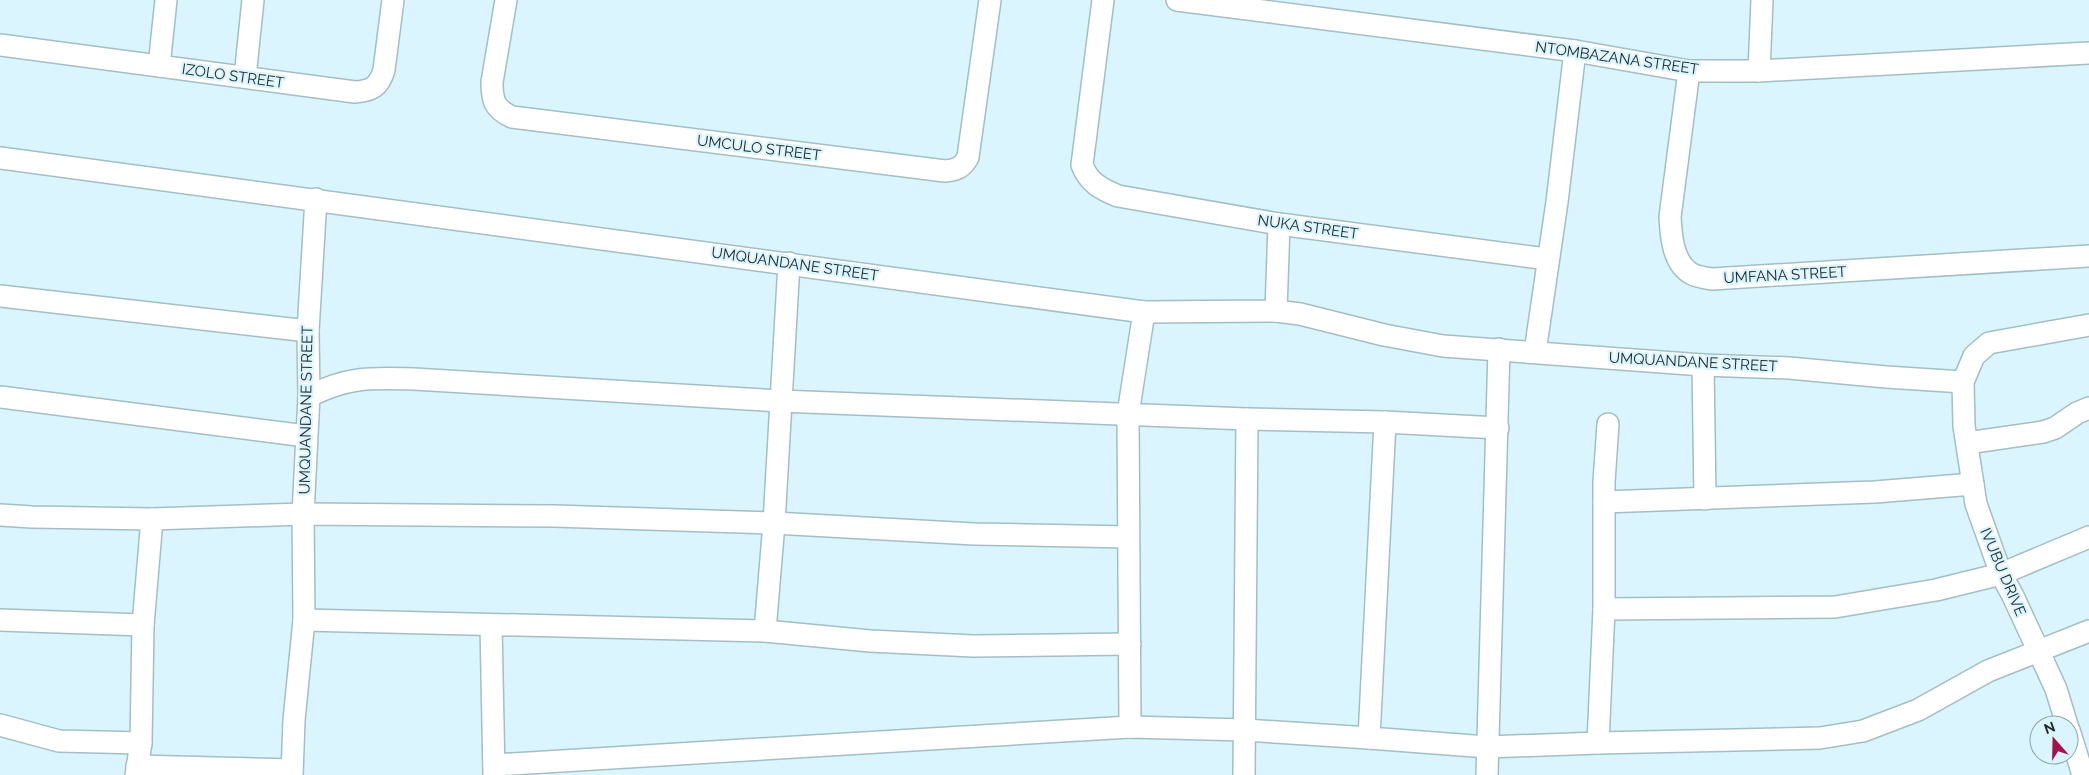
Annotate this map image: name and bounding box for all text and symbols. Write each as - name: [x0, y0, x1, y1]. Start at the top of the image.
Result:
- street label: NTOMBAZANA STREET: [1534, 38, 1700, 78]
- street label: IZOLO STREET: [181, 60, 285, 92]
- street label: UMCULO STREET: [696, 131, 822, 165]
- street label: NUKA STREET: [1256, 211, 1360, 243]
- street label: UMQUANDANE STREET: [710, 243, 880, 285]
- street label: UMFANA STREET: [1723, 263, 1847, 287]
- street label: UMQUANDANE STREET: [296, 325, 316, 495]
- street label: UMQUANDANE STREET: [1608, 349, 1778, 375]
- street label: IVUBU DRIVE: [1976, 525, 2030, 619]
- north arrow: [2029, 715, 2079, 765]
- text: N: [2042, 718, 2057, 737]

